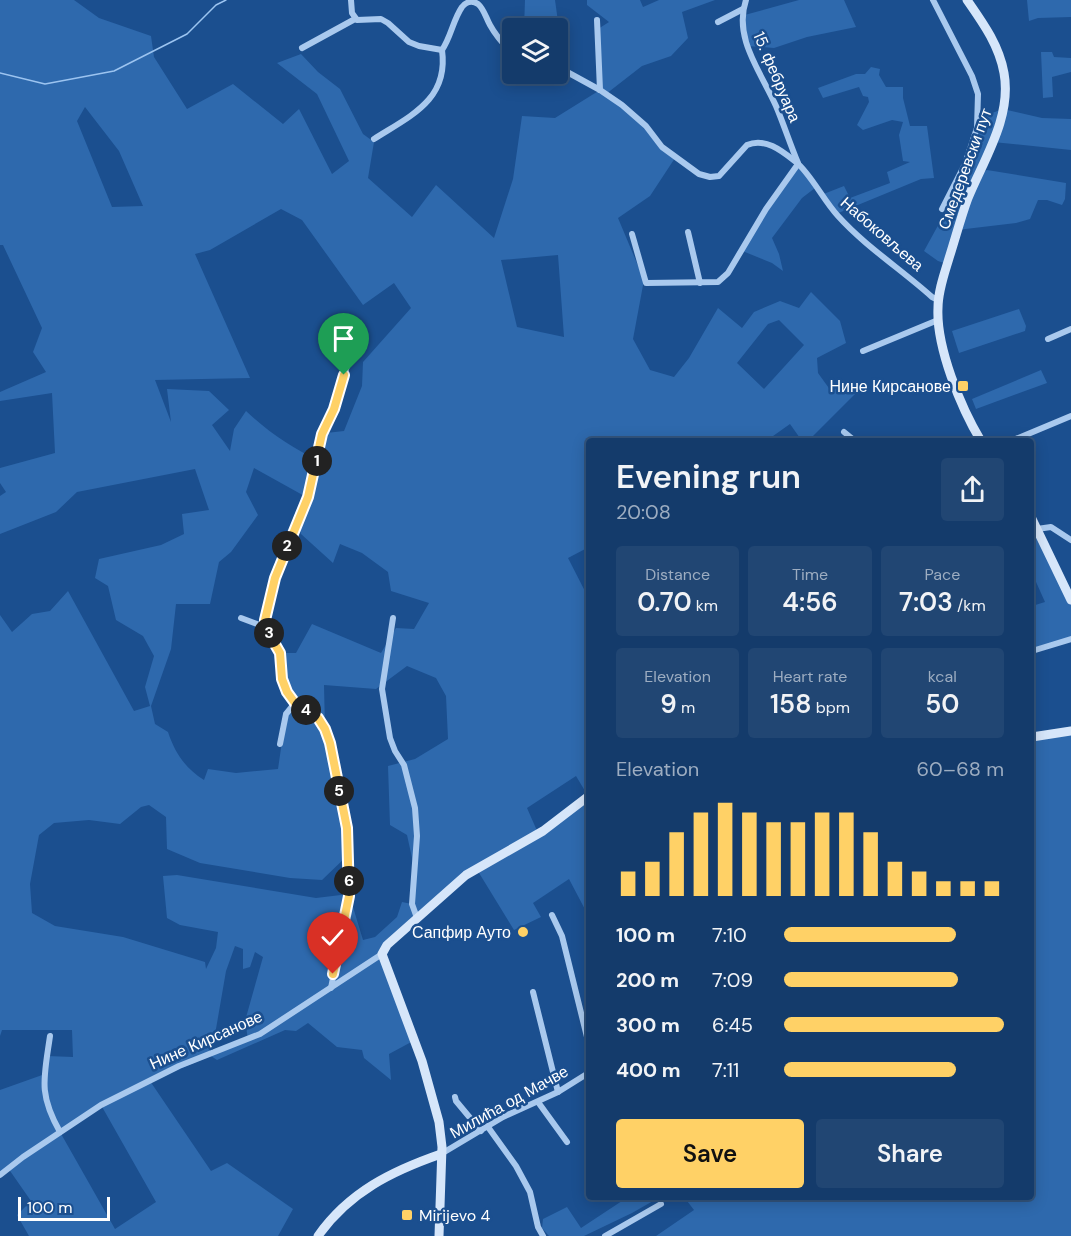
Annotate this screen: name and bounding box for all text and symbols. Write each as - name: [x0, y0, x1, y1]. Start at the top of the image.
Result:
- map controls: [502, 18, 568, 84]
- button: layers: [502, 18, 568, 84]
- street label: 15. фебруара: [748, 28, 806, 126]
- street label: Смедеревски пут: [933, 105, 997, 233]
- street label: Набоковљева: [836, 192, 928, 276]
- pin: [318, 313, 369, 375]
- icon: arrive: [327, 322, 360, 355]
- place label: Нине Кирсанове: [830, 376, 951, 397]
- marker: Нине Кирсанове: [956, 379, 970, 393]
- pin: 1: [302, 446, 332, 476]
- text: 1: [314, 450, 320, 471]
- text: Evening run: [616, 455, 801, 498]
- button: share: [941, 458, 1004, 521]
- text: 20:08: [616, 499, 671, 525]
- pin: 2: [272, 531, 302, 561]
- text: 2: [282, 535, 292, 556]
- text: Distance: [645, 564, 710, 585]
- text: Time: [792, 564, 828, 585]
- text: Pace: [924, 564, 960, 585]
- text: 0.70: [637, 585, 692, 619]
- text: 4:56: [782, 585, 838, 619]
- text: 7:03: [899, 585, 953, 619]
- text: km: [692, 595, 718, 616]
- text: /km: [953, 595, 986, 616]
- pin: 3: [254, 618, 284, 648]
- text: 3: [264, 622, 274, 643]
- text: Elevation: [644, 666, 711, 687]
- text: Heart rate: [773, 666, 847, 687]
- text: kcal: [928, 666, 957, 687]
- text: 9: [660, 687, 677, 721]
- text: 158: [770, 687, 811, 721]
- text: 50: [925, 687, 959, 721]
- pin: 4: [291, 695, 321, 725]
- text: m: [677, 697, 695, 718]
- text: bpm: [811, 697, 850, 718]
- text: 4: [301, 699, 311, 720]
- text: Elevation: [616, 756, 699, 782]
- text: 60–68 m: [917, 756, 1004, 782]
- pin: 5: [324, 776, 354, 806]
- text: 5: [334, 780, 344, 801]
- pin: 6: [334, 866, 364, 896]
- text: 6: [344, 870, 354, 891]
- pin: [307, 912, 358, 974]
- icon: check: [316, 921, 349, 954]
- place label: Сапфир Ауто: [412, 922, 511, 943]
- text: 100 m: [616, 922, 675, 948]
- text: 7:10: [712, 922, 747, 948]
- marker: Сапфир Ауто: [516, 925, 530, 939]
- text: 200 m: [616, 967, 679, 993]
- text: 7:09: [712, 967, 753, 993]
- street label: Нине Кирсанове: [146, 1006, 266, 1074]
- text: 300 m: [616, 1012, 680, 1038]
- text: 6:45: [712, 1012, 753, 1038]
- text: 400 m: [616, 1057, 681, 1083]
- text: 7:11: [712, 1057, 739, 1083]
- street label: Милића од Мачве: [446, 1061, 572, 1143]
- button: Save: [616, 1119, 804, 1188]
- button: Share: [816, 1119, 1004, 1188]
- scale bar: [18, 1194, 110, 1222]
- text: 100 m: [27, 1197, 72, 1218]
- place label: Mirijevo 4: [419, 1205, 490, 1226]
- marker: Mirijevo 4: [400, 1208, 414, 1222]

